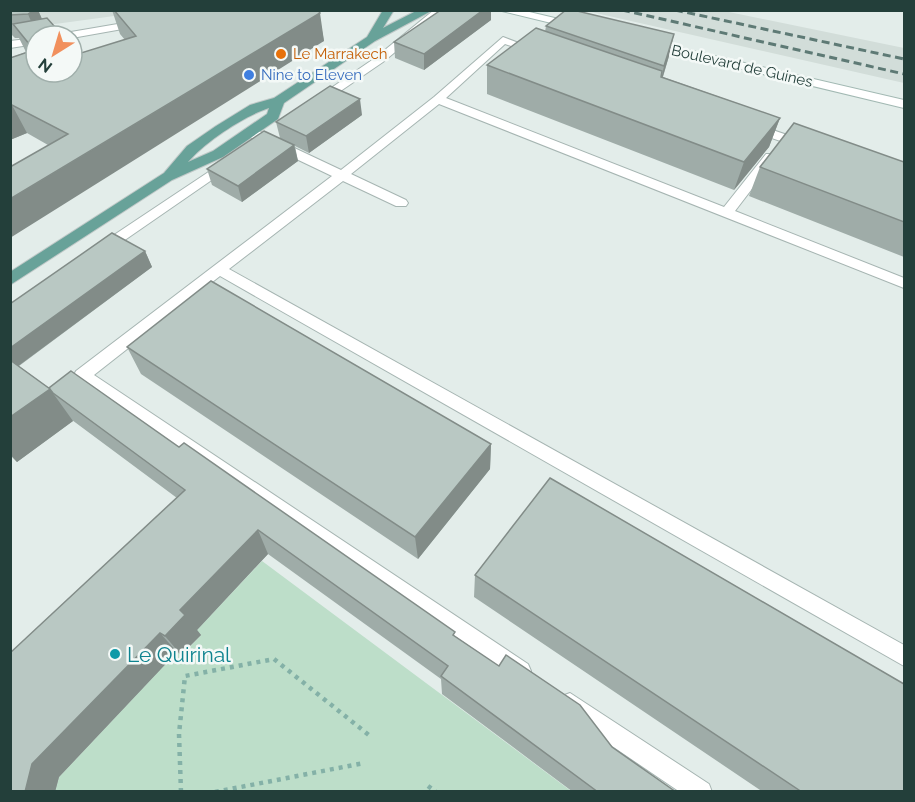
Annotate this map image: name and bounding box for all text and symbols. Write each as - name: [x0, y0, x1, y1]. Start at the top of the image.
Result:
- north arrow: [24, 24, 84, 84]
- street label: Boulevard de Guines: [670, 41, 814, 91]
- place label: Le Marrakech: [293, 45, 387, 63]
- marker: Le Marrakech: [274, 47, 288, 61]
- text: N: [35, 54, 56, 77]
- place label: Nine to Eleven: [261, 66, 362, 84]
- marker: Nine to Eleven: [242, 68, 256, 82]
- place label: Le Quirinal: [127, 642, 231, 667]
- marker: Le Quirinal: [108, 647, 122, 661]

